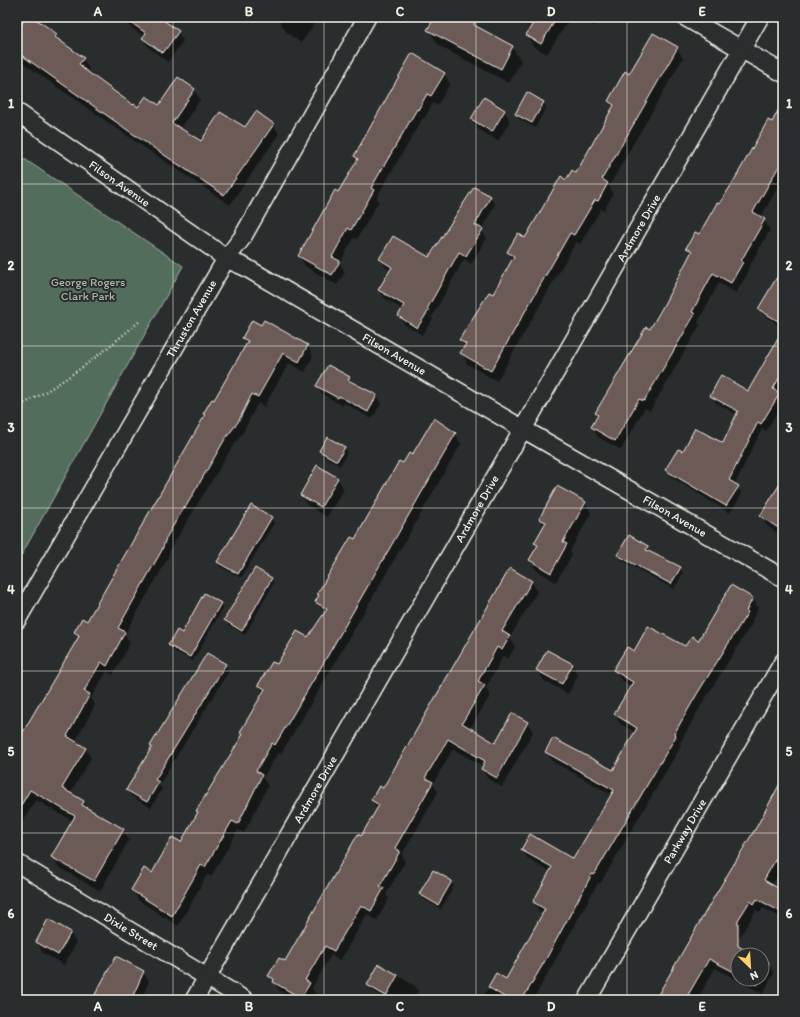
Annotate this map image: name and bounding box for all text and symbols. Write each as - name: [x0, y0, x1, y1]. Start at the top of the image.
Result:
- text: A: [93, 4, 103, 19]
- text: B: [245, 4, 254, 19]
- text: C: [396, 4, 405, 19]
- text: D: [547, 4, 556, 19]
- text: E: [698, 4, 706, 19]
- text: 1: [8, 96, 14, 111]
- text: 1: [786, 96, 792, 111]
- street label: Filson Avenue: [86, 157, 153, 210]
- street label: Ardmore Drive: [614, 192, 664, 264]
- text: 2: [8, 258, 15, 273]
- text: 2: [786, 258, 793, 273]
- park label: George Rogers Clark Park: [51, 275, 125, 303]
- street label: Thruston Avenue: [163, 277, 220, 360]
- street label: Filson Avenue: [360, 330, 429, 378]
- text: 3: [7, 420, 15, 435]
- text: 3: [785, 420, 793, 435]
- street label: Ardmore Drive: [452, 472, 502, 545]
- street label: Filson Avenue: [641, 492, 710, 540]
- text: 4: [7, 582, 15, 597]
- text: 4: [785, 582, 793, 597]
- text: 5: [8, 744, 15, 759]
- text: 5: [786, 744, 793, 759]
- street label: Ardmore Drive: [290, 753, 340, 825]
- street label: Parkway Drive: [660, 796, 709, 866]
- text: 6: [8, 906, 15, 921]
- text: 6: [786, 906, 793, 921]
- street label: Dixie Street: [101, 910, 161, 953]
- north arrow: [730, 947, 770, 987]
- text: N: [748, 968, 760, 983]
- text: A: [93, 999, 103, 1014]
- text: B: [245, 999, 254, 1014]
- text: C: [396, 999, 405, 1014]
- text: D: [547, 999, 556, 1014]
- text: E: [698, 999, 706, 1014]

